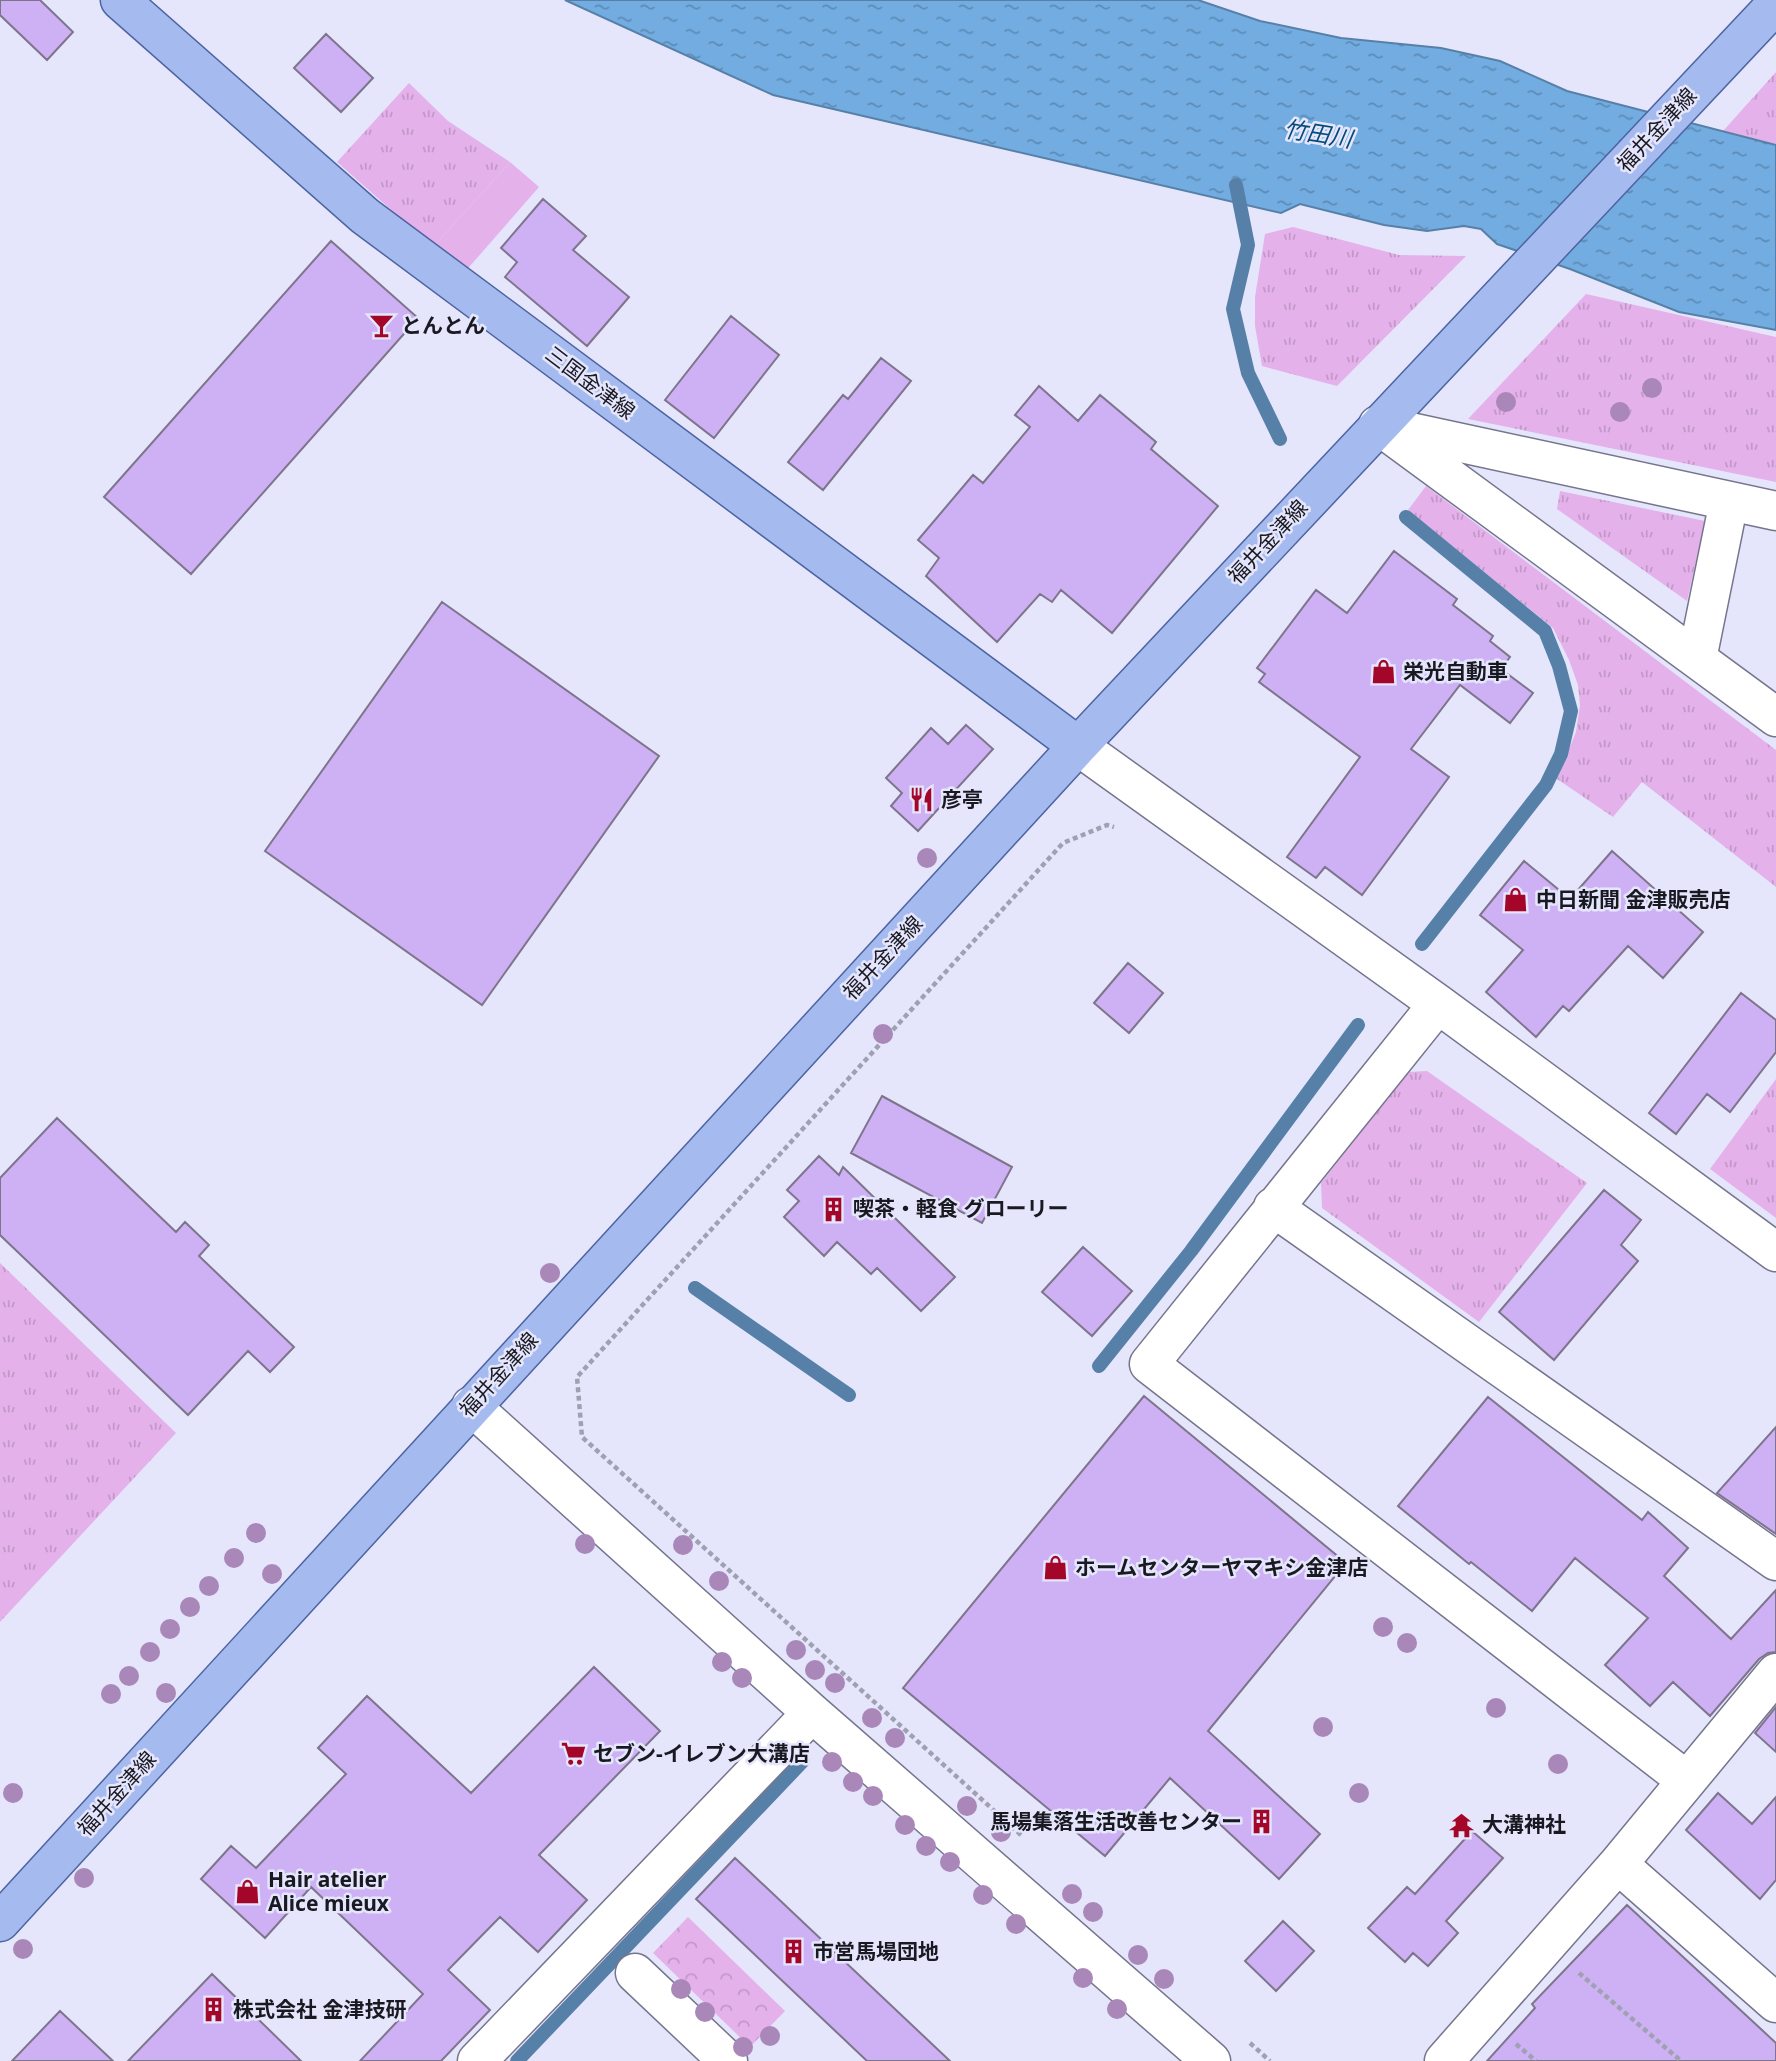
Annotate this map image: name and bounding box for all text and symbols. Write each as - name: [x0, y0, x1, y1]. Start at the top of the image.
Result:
- street label: 福井金津線: [1610, 81, 1702, 177]
- water label: 竹田川: [1282, 112, 1358, 155]
- place label: とんとん: [401, 311, 485, 339]
- bar icon: とんとん: [367, 312, 395, 340]
- street label: 三国金津線: [540, 339, 641, 425]
- street label: 福井金津線: [1221, 493, 1313, 589]
- place label: 栄光自動車: [1403, 657, 1508, 685]
- shop icon: 栄光自動車: [1369, 658, 1397, 686]
- place label: 彦亭: [941, 785, 983, 813]
- restaurant icon: 彦亭: [907, 786, 935, 814]
- place label: 中日新聞 金津販売店: [1536, 885, 1730, 913]
- shop icon: 中日新聞 金津販売店: [1502, 886, 1530, 914]
- street label: 福井金津線: [836, 909, 928, 1005]
- place label: 喫茶・軽食 グローリー: [853, 1194, 1068, 1222]
- building icon: 喫茶・軽食 グローリー: [819, 1195, 847, 1223]
- street label: 福井金津線: [453, 1326, 544, 1423]
- place label: ホームセンターヤマキシ金津店: [1075, 1553, 1368, 1581]
- shop icon: ホームセンターヤマキシ金津店: [1041, 1554, 1069, 1582]
- place label: セブン-イレブン大溝店: [593, 1739, 810, 1767]
- supermarket icon: セブン-イレブン大溝店: [559, 1740, 587, 1768]
- street label: 福井金津線: [71, 1745, 162, 1842]
- place label: 馬場集落生活改善センター: [990, 1807, 1242, 1835]
- building icon: 馬場集落生活改善センター: [1248, 1808, 1276, 1836]
- place label: 大溝神社: [1482, 1810, 1566, 1838]
- temple icon: 大溝神社: [1448, 1811, 1476, 1839]
- place label: Hair atelier Alice mieux: [268, 1865, 390, 1917]
- shop icon: Hair atelier Alice mieux: [234, 1878, 262, 1906]
- place label: 市営馬場団地: [813, 1937, 939, 1965]
- building icon: 市営馬場団地: [779, 1938, 807, 1966]
- place label: 株式会社 金津技研: [233, 1995, 406, 2023]
- building icon: 株式会社 金津技研: [199, 1996, 227, 2024]

